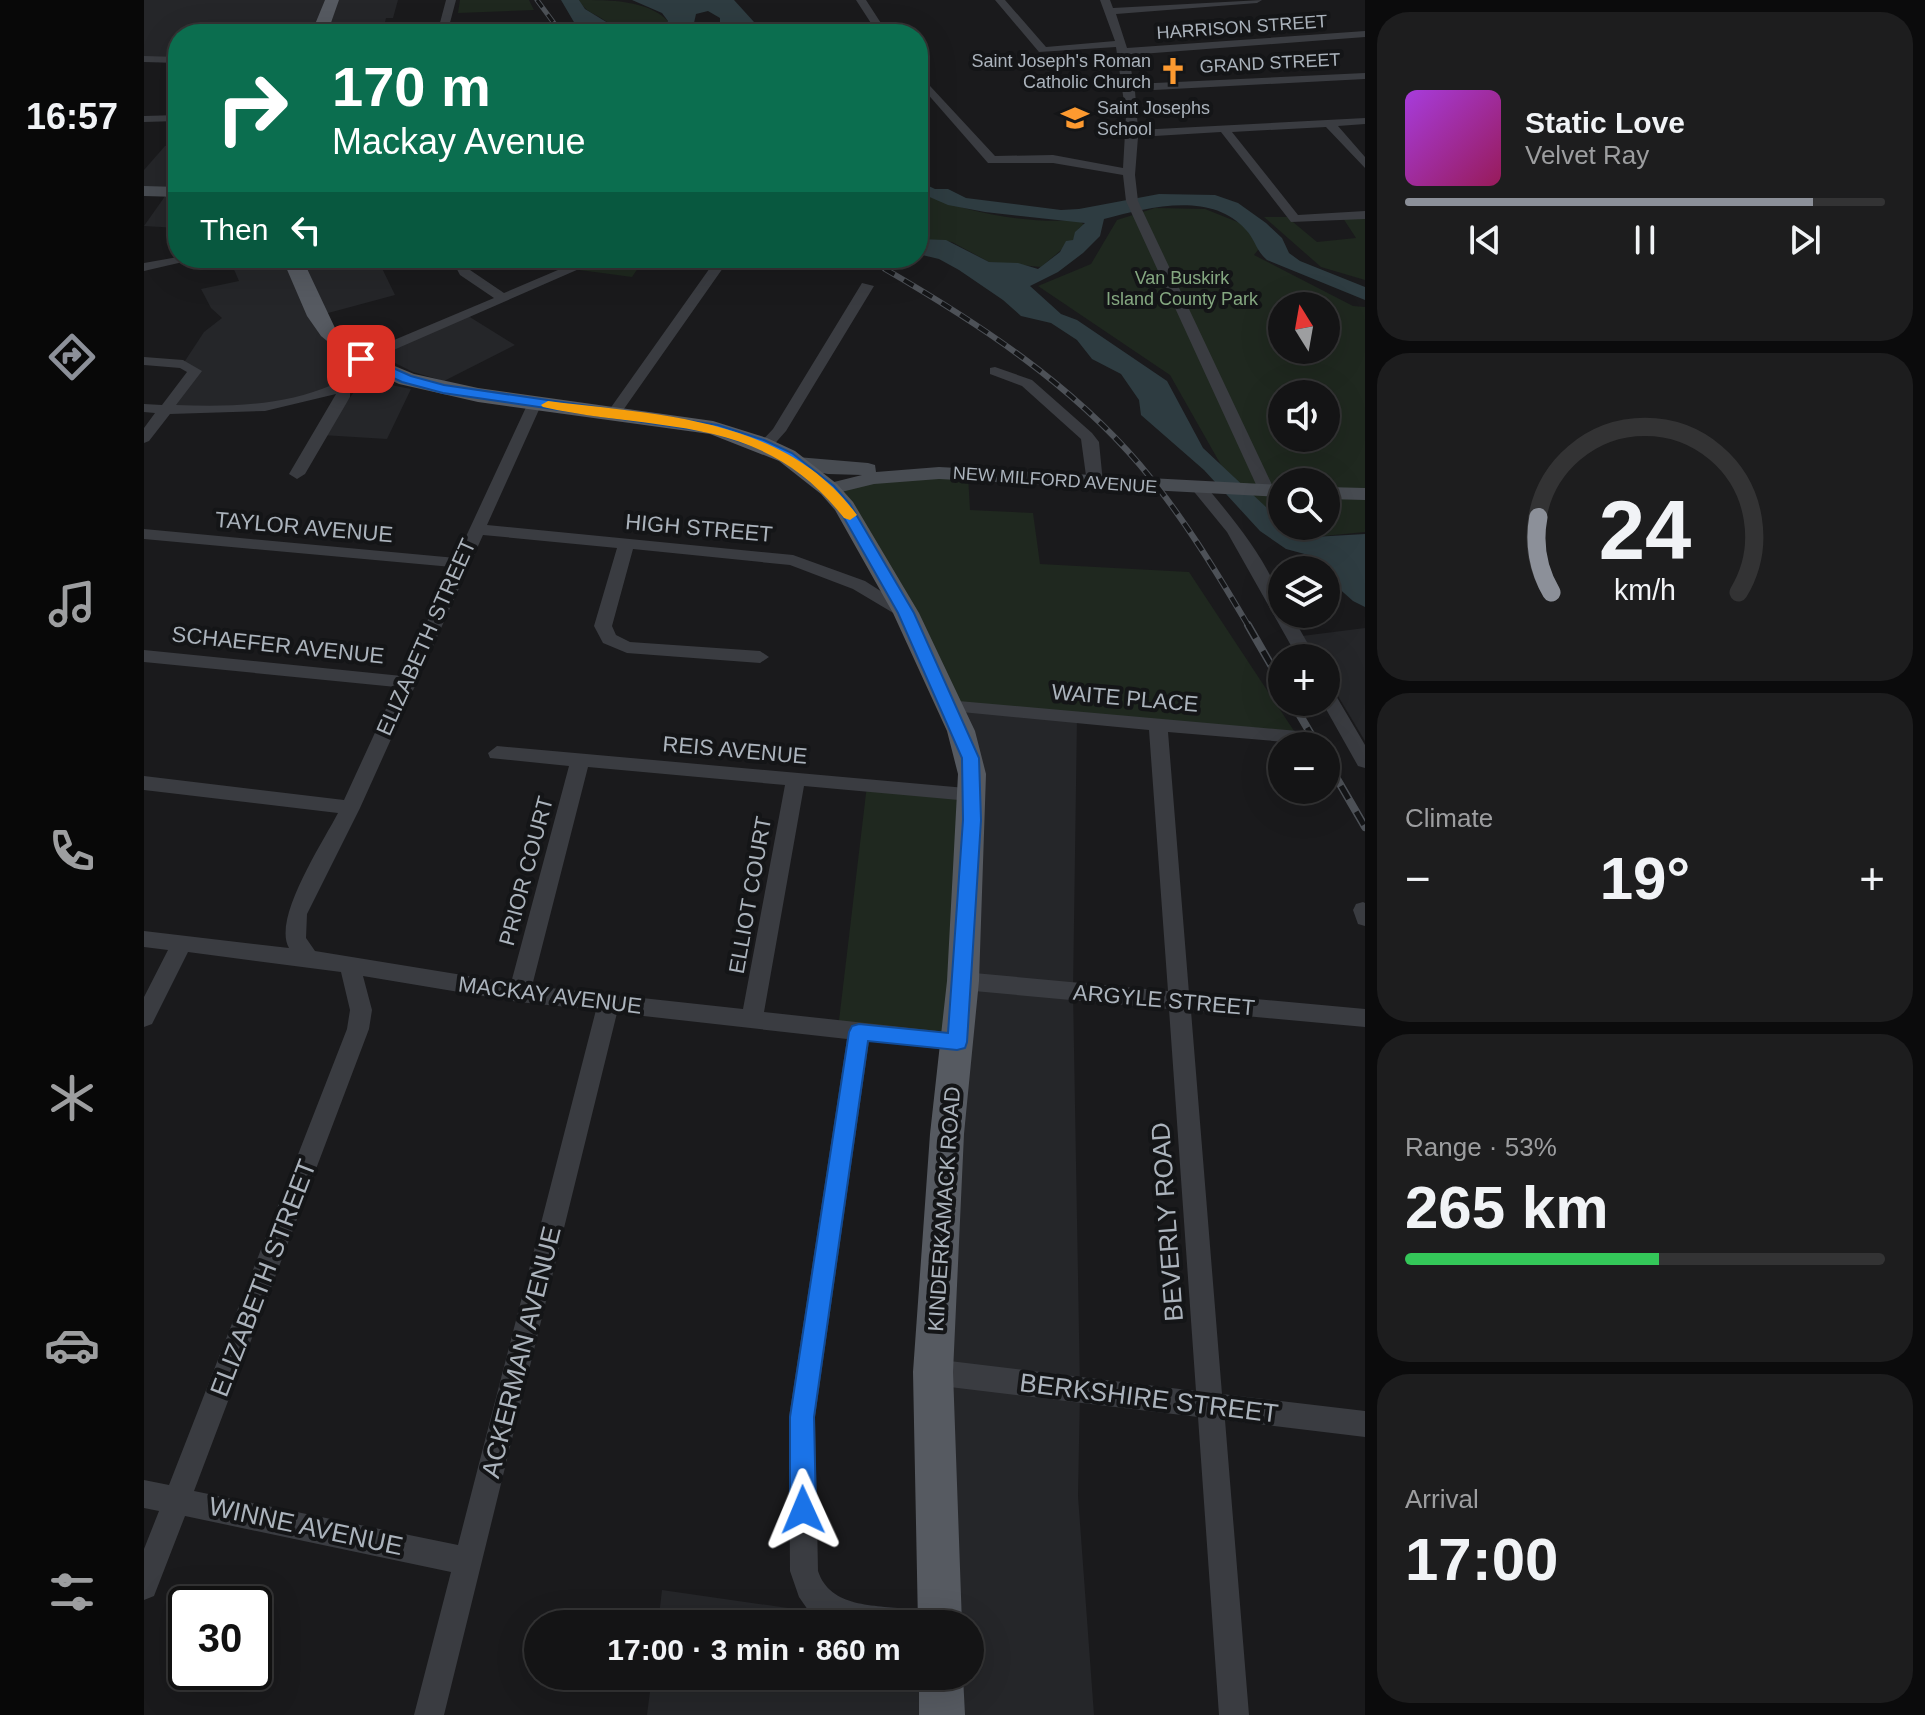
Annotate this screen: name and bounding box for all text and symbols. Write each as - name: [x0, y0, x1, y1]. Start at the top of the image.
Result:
- street label: HARRISON STREET: [1156, 11, 1328, 43]
- street label: GRAND STREET: [1199, 49, 1341, 77]
- place label: Saint Joseph's Roman Catholic Church: [971, 51, 1151, 92]
- text: 170 m: [332, 55, 491, 118]
- icon: right: [200, 56, 304, 160]
- church icon: Saint Joseph's Roman Catholic Church: [1158, 56, 1188, 86]
- text: 16:57: [26, 96, 118, 137]
- place label: Saint Josephs School: [1097, 98, 1210, 139]
- school or university icon: Saint Josephs School: [1060, 103, 1090, 133]
- text: Static Love: [1525, 106, 1685, 139]
- text: Mackay Avenue: [332, 121, 586, 162]
- text: Velvet Ray: [1525, 140, 1649, 170]
- icon: left: [284, 208, 328, 252]
- text: Then: [200, 213, 268, 246]
- icon: previous: [1463, 218, 1507, 262]
- icon: pause: [1623, 218, 1667, 262]
- icon: next: [1783, 218, 1827, 262]
- park label: Van Buskirk Island County Park: [1106, 268, 1259, 309]
- north arrow: [1268, 292, 1340, 364]
- map controls: [1268, 292, 1340, 804]
- pin: [327, 325, 395, 393]
- icon: directions: [44, 329, 100, 385]
- icon: arrive: [339, 337, 383, 381]
- button: sound: [1268, 380, 1340, 452]
- street label: NEW MILFORD AVENUE: [952, 463, 1158, 497]
- button: search: [1268, 468, 1340, 540]
- text: 24: [1599, 483, 1691, 576]
- street label: TAYLOR AVENUE: [214, 507, 394, 547]
- street label: HIGH STREET: [624, 509, 774, 547]
- street label: ELIZABETH STREET: [371, 535, 481, 739]
- button: layers: [1268, 556, 1340, 628]
- text: km/h: [1614, 574, 1676, 606]
- icon: music: [44, 576, 100, 632]
- street label: SCHAEFER AVENUE: [171, 621, 385, 669]
- button: +: [1268, 644, 1340, 716]
- street label: WAITE PLACE: [1051, 679, 1199, 717]
- street label: REIS AVENUE: [662, 731, 808, 769]
- button: −: [1268, 732, 1340, 804]
- street label: PRIOR COURT: [494, 794, 558, 948]
- text: Climate: [1405, 803, 1493, 833]
- street label: ELLIOT COURT: [724, 814, 776, 976]
- icon: phone: [44, 823, 100, 879]
- text: 19°: [1600, 845, 1690, 912]
- text: −: [1405, 854, 1431, 903]
- text: +: [1859, 854, 1885, 903]
- street label: MACKAY AVENUE: [457, 971, 643, 1019]
- street label: ARGYLE STREET: [1072, 980, 1256, 1020]
- icon: climate: [44, 1070, 100, 1126]
- street label: KINDERKAMACK ROAD: [923, 1086, 965, 1332]
- street label: BEVERLY ROAD: [1145, 1121, 1189, 1323]
- text: Range · 53%: [1405, 1132, 1557, 1162]
- street label: ELIZABETH STREET: [204, 1155, 322, 1401]
- text: 265 km: [1405, 1174, 1609, 1241]
- street label: ACKERMAN AVENUE: [475, 1223, 567, 1481]
- icon: car: [44, 1317, 100, 1373]
- street label: BERKSHIRE STREET: [1018, 1367, 1280, 1429]
- position arrow: [761, 1468, 845, 1552]
- text: Arrival: [1405, 1484, 1479, 1514]
- street label: WINNE AVENUE: [206, 1491, 406, 1561]
- text: 17:00: [1405, 1526, 1558, 1593]
- icon: filters: [44, 1564, 100, 1620]
- speed limit sign: 30: [168, 1586, 272, 1690]
- text: 17:00 · 3 min · 860 m: [607, 1633, 901, 1666]

